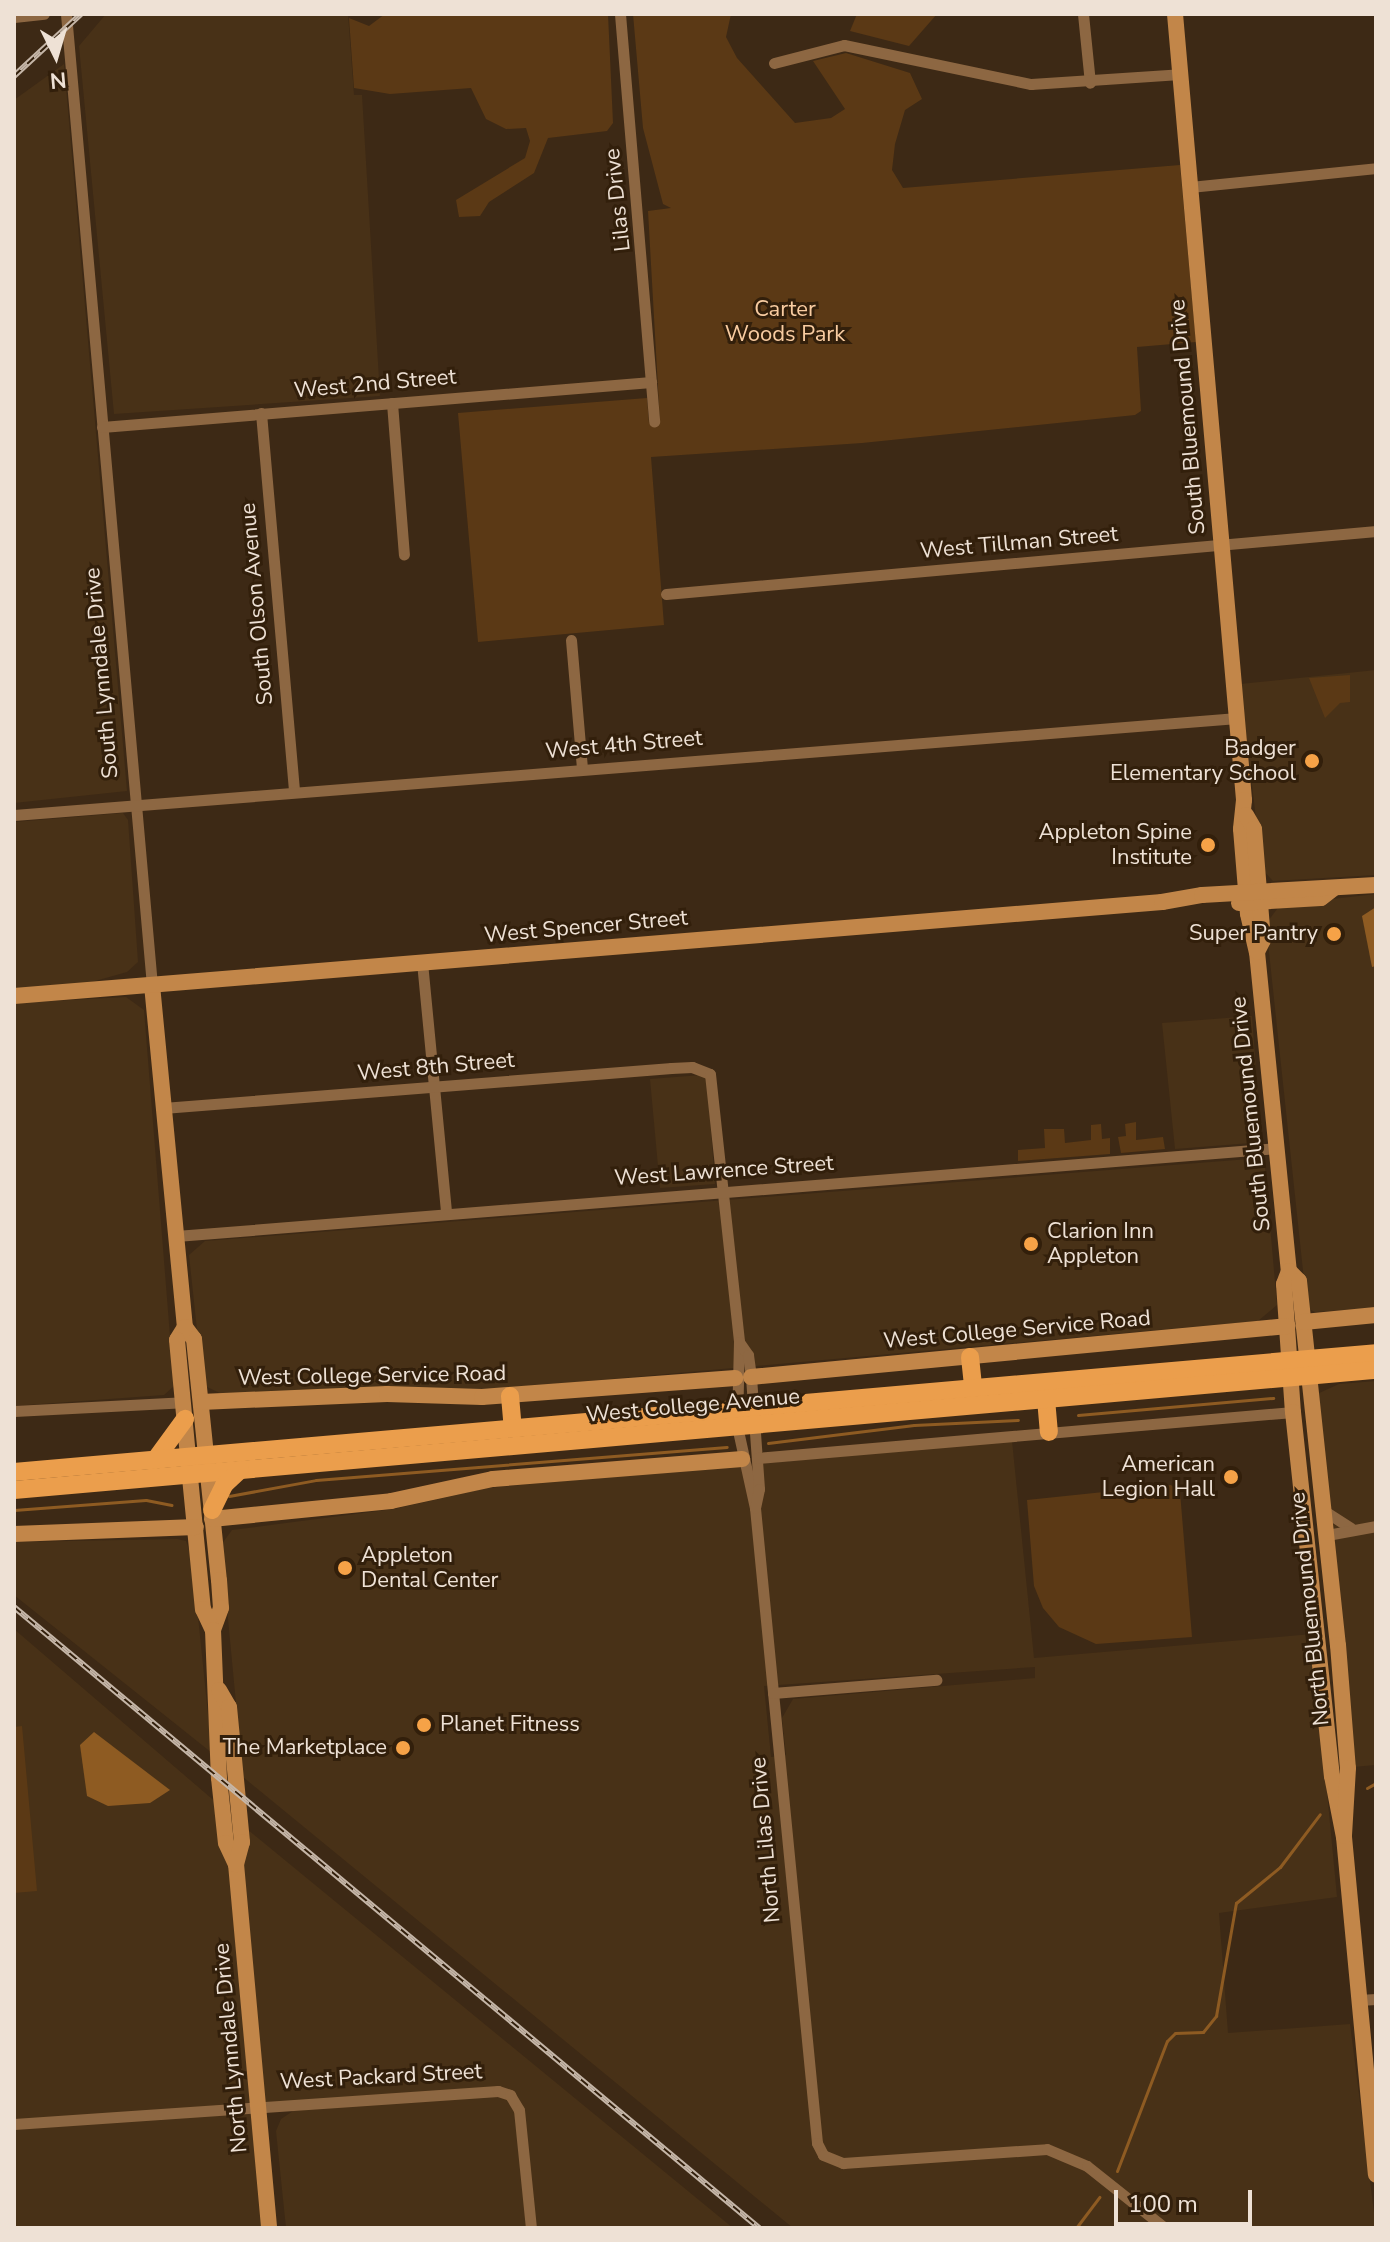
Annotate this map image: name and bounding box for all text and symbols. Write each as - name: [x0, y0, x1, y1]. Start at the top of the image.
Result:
- north arrow: [16, 16, 96, 96]
- text: N: [49, 64, 68, 96]
- street label: Lilas Drive: [599, 147, 637, 253]
- park label: Carter Woods Park: [725, 296, 845, 348]
- street label: South Bluemound Drive: [1165, 298, 1211, 536]
- street label: West 2nd Street: [293, 364, 457, 404]
- street label: South Olson Avenue: [235, 502, 279, 706]
- street label: West Tillman Street: [919, 521, 1119, 565]
- street label: South Lynndale Drive: [80, 566, 124, 780]
- street label: West 4th Street: [544, 725, 704, 765]
- place label: Badger Elementary School: [1110, 735, 1296, 786]
- marker: Badger Elementary School: [1303, 752, 1321, 770]
- place label: Appleton Spine Institute: [1039, 819, 1192, 870]
- marker: Appleton Spine Institute: [1199, 836, 1217, 854]
- street label: West Spencer Street: [483, 905, 689, 949]
- place label: Super Pantry: [1189, 921, 1318, 947]
- marker: Super Pantry: [1325, 925, 1343, 943]
- street label: South Bluemound Drive: [1226, 995, 1276, 1233]
- street label: West 8th Street: [356, 1047, 516, 1087]
- street label: West Lawrence Street: [613, 1150, 835, 1192]
- place label: Clarion Inn Appleton: [1047, 1218, 1154, 1270]
- marker: Clarion Inn Appleton: [1022, 1235, 1040, 1253]
- street label: West College Service Road: [882, 1305, 1152, 1355]
- street label: West College Service Road: [238, 1360, 506, 1392]
- street label: West College Avenue: [585, 1384, 801, 1428]
- place label: American Legion Hall: [1102, 1451, 1215, 1502]
- marker: American Legion Hall: [1222, 1468, 1240, 1486]
- street label: North Bluemound Drive: [1285, 1491, 1335, 1727]
- place label: Appleton Dental Center: [361, 1542, 498, 1594]
- marker: Appleton Dental Center: [336, 1559, 354, 1577]
- place label: Planet Fitness: [440, 1712, 580, 1738]
- marker: Planet Fitness: [415, 1716, 433, 1734]
- place label: The Marketplace: [223, 1735, 387, 1761]
- marker: The Marketplace: [394, 1739, 412, 1757]
- street label: North Lilas Drive: [746, 1756, 786, 1924]
- street label: North Lynndale Drive: [209, 1942, 253, 2154]
- street label: West Packard Street: [279, 2059, 483, 2095]
- scale bar: [1118, 2174, 1256, 2224]
- text: 100 m: [1128, 2188, 1198, 2220]

